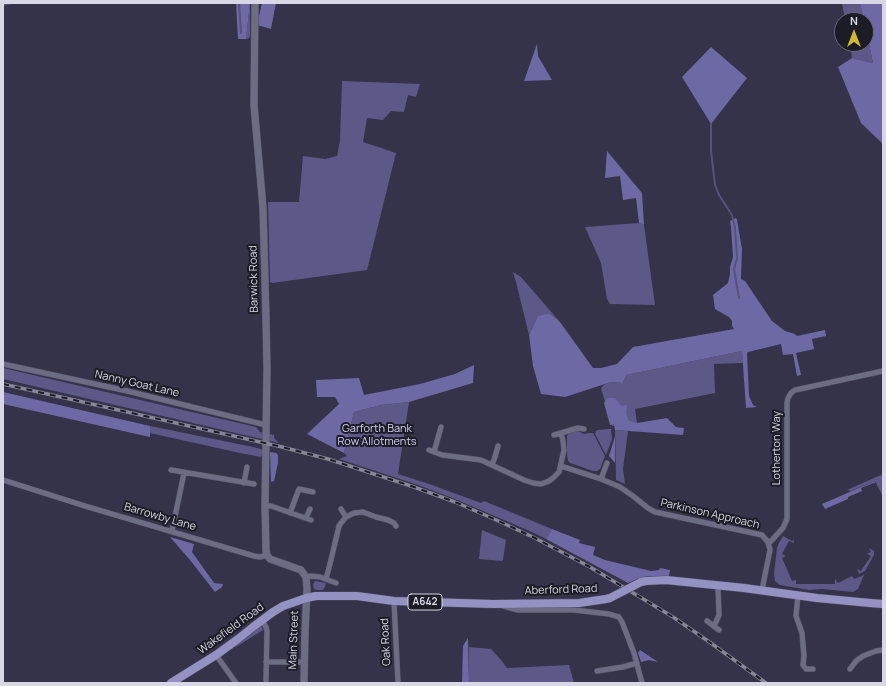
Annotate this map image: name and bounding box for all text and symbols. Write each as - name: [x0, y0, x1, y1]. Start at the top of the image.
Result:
- north arrow: [834, 12, 874, 52]
- text: N: [850, 13, 858, 28]
- street label: Barwick Road: [247, 245, 261, 313]
- street label: Nanny Goat Lane: [94, 368, 180, 400]
- street label: Lotherton Way: [770, 411, 784, 485]
- park label: Garforth Bank Row Allotments: [337, 422, 417, 448]
- street label: Parkinson Approach: [659, 496, 761, 532]
- street label: Barrowby Lane: [122, 500, 198, 534]
- street label: Aberford Road: [524, 582, 598, 598]
- road number: A642: [408, 594, 442, 610]
- street label: Wakefield Road: [196, 601, 266, 657]
- street label: Main Street: [286, 610, 302, 670]
- street label: Oak Road: [378, 618, 394, 666]

